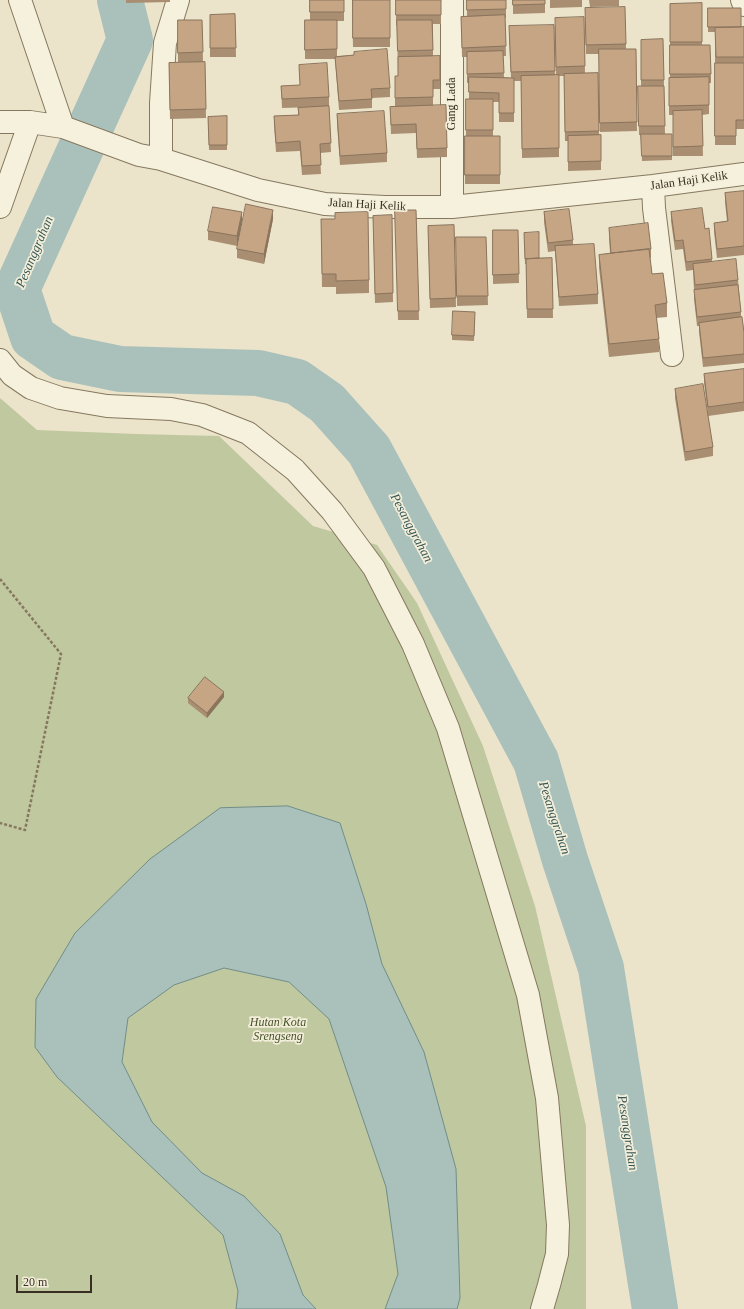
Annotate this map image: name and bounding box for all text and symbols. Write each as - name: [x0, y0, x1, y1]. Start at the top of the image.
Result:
- street label: Gang Lada: [445, 78, 459, 130]
- street label: Jalan Haji Kelik: [649, 168, 729, 194]
- street label: Jalan Haji Kelik: [328, 196, 406, 214]
- water label: Pesanggrahan: [13, 214, 57, 290]
- water label: Pesanggrahan: [386, 491, 436, 565]
- water label: Pesanggrahan: [535, 780, 573, 856]
- park label: Hutan Kota Srengseng: [250, 1016, 306, 1044]
- water label: Pesanggrahan: [613, 1094, 641, 1172]
- scale bar: [18, 1267, 94, 1293]
- text: 20 m: [23, 1275, 47, 1289]

